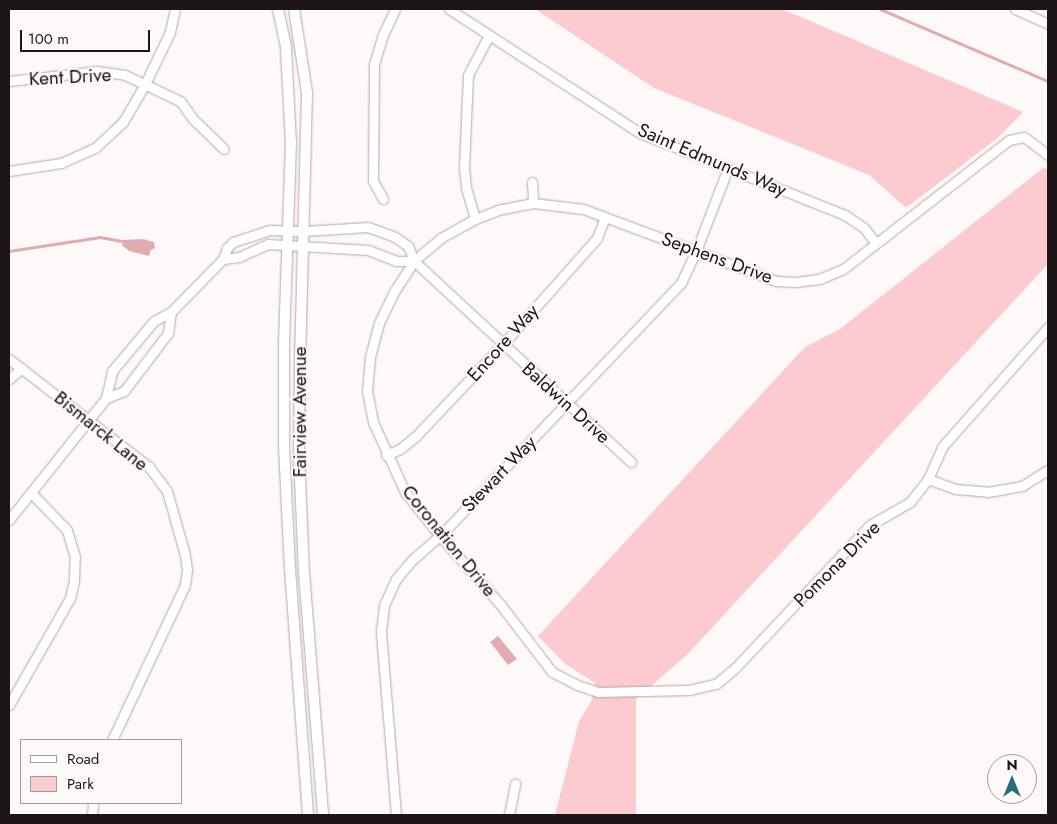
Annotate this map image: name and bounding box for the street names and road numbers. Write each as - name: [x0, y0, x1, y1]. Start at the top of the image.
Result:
- street label: Kent Drive: [28, 63, 112, 91]
- street label: Saint Edmunds Way: [634, 118, 790, 202]
- street label: Sephens Drive: [658, 227, 776, 289]
- street label: Encore Way: [462, 300, 544, 386]
- street label: Fairview Avenue: [289, 347, 311, 477]
- street label: Baldwin Drive: [517, 357, 615, 449]
- street label: Bismarck Lane: [50, 386, 152, 476]
- street label: Stewart Way: [457, 431, 541, 517]
- street label: Coronation Drive: [397, 481, 501, 601]
- street label: Pomona Drive: [789, 516, 885, 612]

